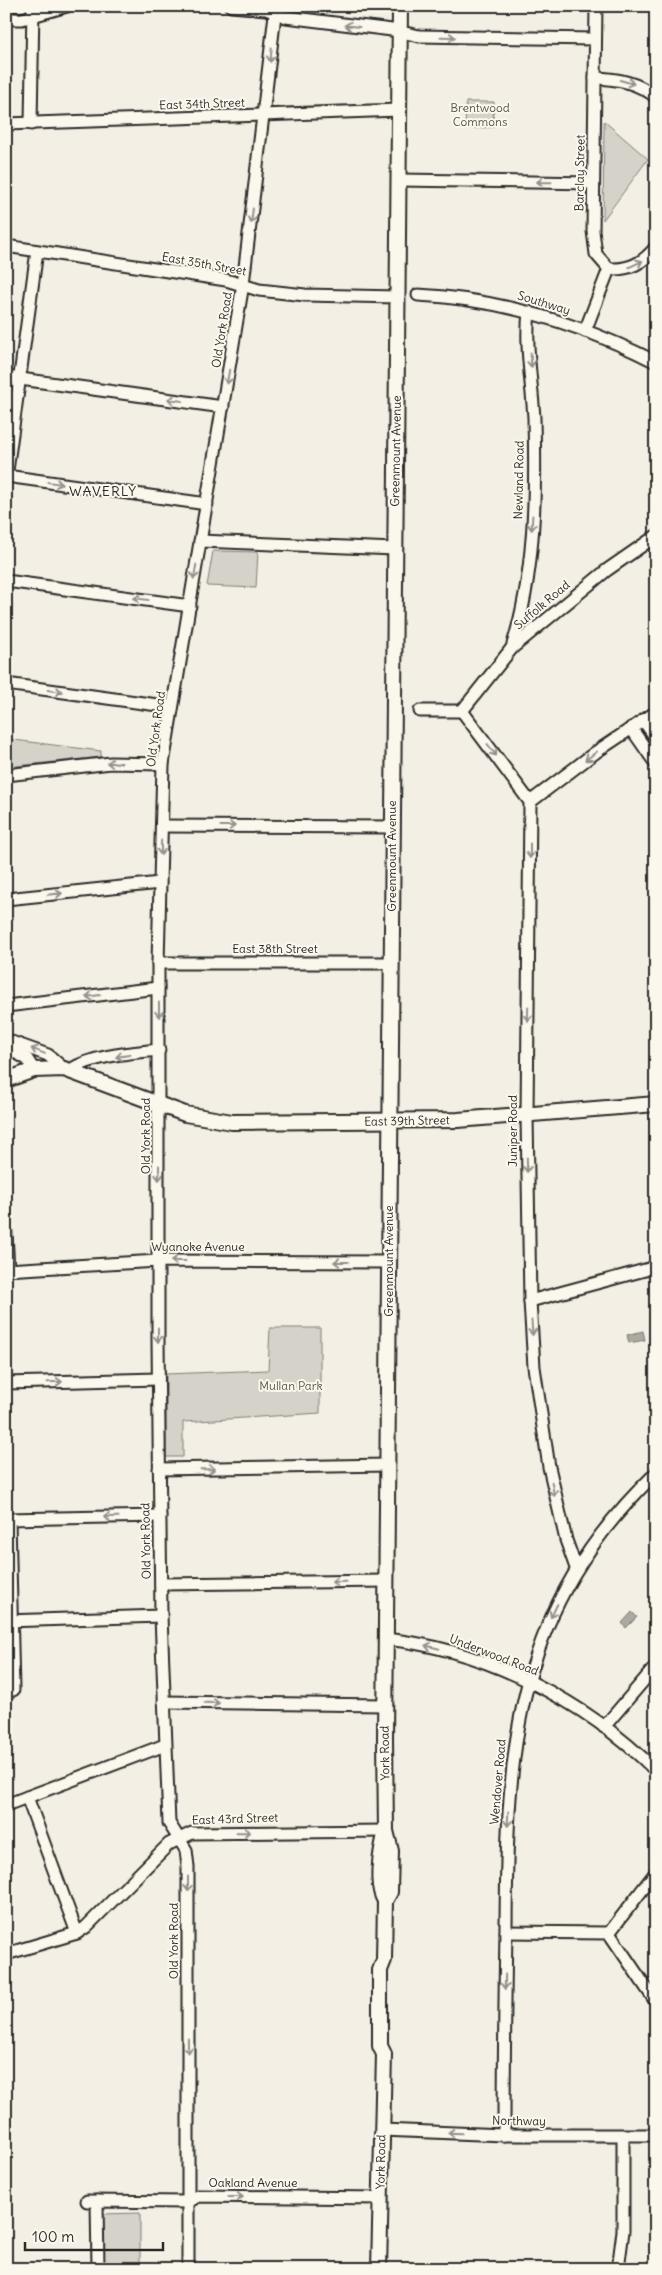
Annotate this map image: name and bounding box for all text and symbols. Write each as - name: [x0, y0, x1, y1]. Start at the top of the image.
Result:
- one-way arrow: [344, 21, 360, 31]
- one-way arrow: [440, 32, 456, 41]
- one-way arrow: [266, 46, 276, 62]
- one-way arrow: [619, 77, 635, 87]
- street label: East 34th Street: [159, 95, 245, 112]
- park label: Brentwood Commons: [450, 100, 510, 129]
- street label: Barclay Street: [571, 134, 588, 212]
- one-way arrow: [537, 177, 553, 187]
- one-way arrow: [247, 208, 257, 224]
- street label: East 35th Street: [161, 249, 248, 278]
- one-way arrow: [628, 259, 643, 269]
- street label: Southway: [516, 287, 572, 318]
- street label: Old York Road: [208, 291, 235, 369]
- one-way arrow: [526, 352, 535, 368]
- one-way arrow: [223, 368, 233, 384]
- one-way arrow: [167, 395, 183, 405]
- street label: Greenmount Avenue: [387, 395, 404, 507]
- street label: Newland Road: [510, 441, 527, 519]
- one-way arrow: [46, 478, 62, 488]
- district label: WAVERLY: [69, 482, 137, 500]
- one-way arrow: [528, 514, 537, 530]
- one-way arrow: [190, 563, 200, 579]
- street label: Suffolk Road: [511, 577, 573, 632]
- one-way arrow: [134, 594, 150, 604]
- one-way arrow: [46, 686, 62, 696]
- street label: Old York Road: [143, 690, 168, 768]
- one-way arrow: [487, 743, 497, 757]
- one-way arrow: [584, 751, 598, 761]
- one-way arrow: [107, 758, 123, 768]
- street label: Greenmount Avenue: [384, 800, 399, 912]
- one-way arrow: [220, 821, 236, 831]
- one-way arrow: [156, 839, 166, 855]
- one-way arrow: [525, 842, 535, 859]
- one-way arrow: [46, 889, 62, 899]
- street label: East 38th Street: [232, 941, 318, 956]
- one-way arrow: [85, 991, 101, 1001]
- one-way arrow: [154, 1002, 164, 1018]
- one-way arrow: [523, 1005, 533, 1021]
- one-way arrow: [30, 1046, 46, 1055]
- one-way arrow: [115, 1051, 131, 1061]
- street label: Juniper Road: [505, 1095, 520, 1167]
- street label: Old York Road: [138, 1098, 153, 1174]
- street label: East 39th Street: [364, 1112, 450, 1129]
- one-way arrow: [522, 1156, 532, 1173]
- one-way arrow: [155, 1164, 164, 1180]
- street label: Greenmount Avenue: [381, 1205, 396, 1317]
- street label: Wyanoke Avenue: [151, 1239, 245, 1254]
- one-way arrow: [170, 1256, 186, 1266]
- one-way arrow: [333, 1257, 349, 1267]
- one-way arrow: [527, 1319, 536, 1335]
- one-way arrow: [153, 1326, 163, 1343]
- one-way arrow: [46, 1377, 63, 1387]
- park label: Mullan Park: [259, 1378, 323, 1393]
- one-way arrow: [199, 1464, 215, 1473]
- one-way arrow: [549, 1480, 558, 1496]
- street label: Old York Road: [137, 1503, 154, 1579]
- one-way arrow: [103, 1512, 119, 1521]
- one-way arrow: [331, 1577, 347, 1587]
- one-way arrow: [549, 1603, 558, 1618]
- street label: Underwood Road: [447, 1631, 541, 1678]
- one-way arrow: [424, 1642, 440, 1651]
- one-way arrow: [204, 1698, 220, 1707]
- street label: York Road: [377, 1726, 392, 1780]
- street label: Wendover Road: [486, 1739, 509, 1825]
- street label: East 43rd Street: [191, 1809, 278, 1828]
- one-way arrow: [504, 1811, 513, 1827]
- one-way arrow: [234, 1827, 251, 1837]
- one-way arrow: [183, 1876, 193, 1892]
- street label: Old York Road: [166, 1903, 181, 1979]
- one-way arrow: [500, 1974, 510, 1990]
- one-way arrow: [183, 2038, 193, 2054]
- street label: Northway: [492, 2113, 546, 2128]
- one-way arrow: [447, 2129, 463, 2138]
- street label: York Road: [373, 2135, 388, 2189]
- street label: Oakland Avenue: [209, 2175, 297, 2190]
- one-way arrow: [228, 2192, 244, 2202]
- scale bar: [25, 2220, 162, 2252]
- text: 100 m: [32, 2227, 74, 2246]

